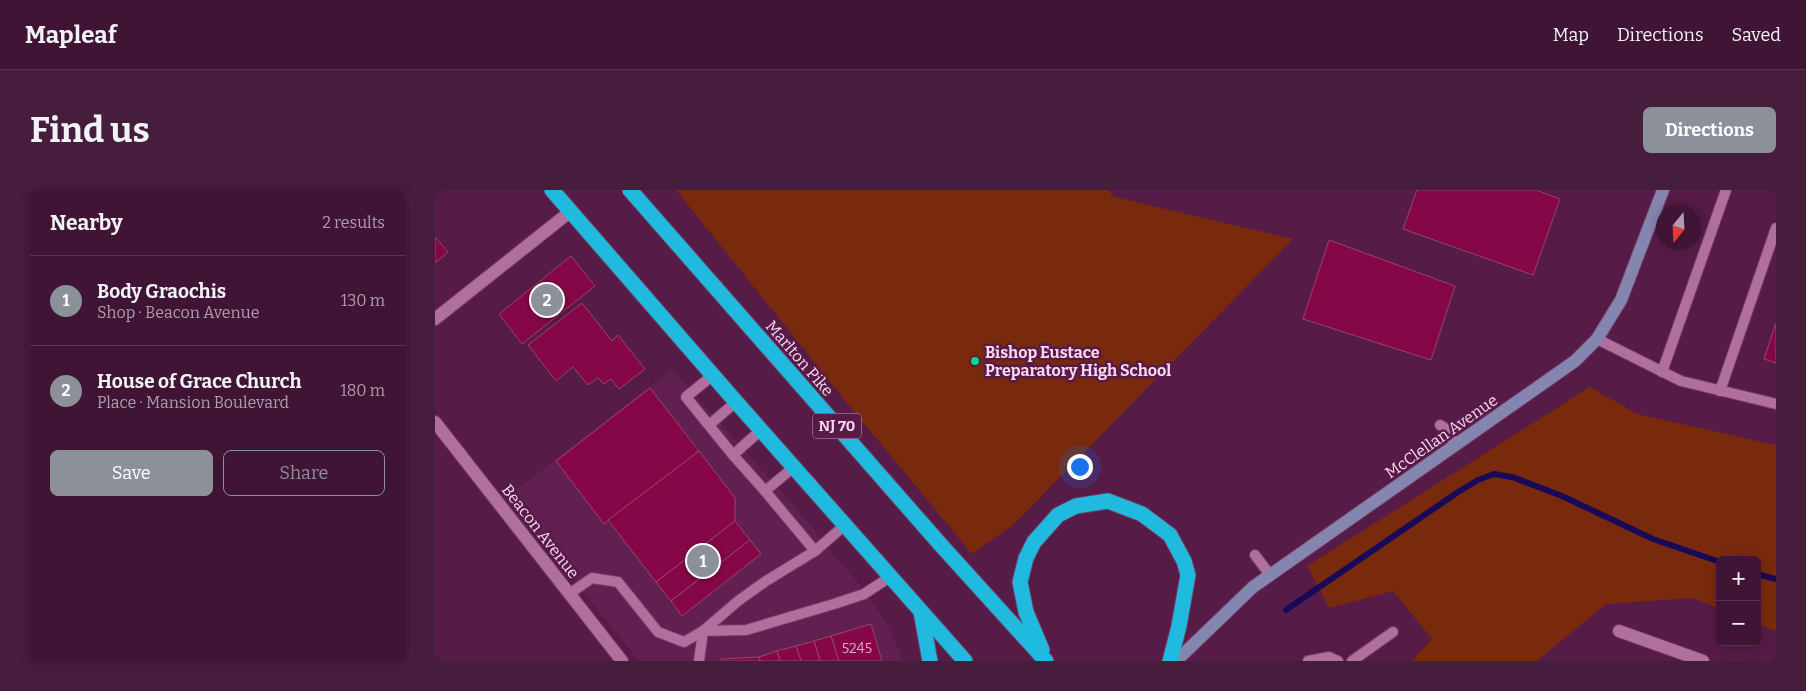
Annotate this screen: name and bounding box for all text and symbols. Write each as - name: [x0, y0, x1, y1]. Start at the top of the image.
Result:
- text: Mapleaf: [25, 21, 117, 49]
- text: Map: [1553, 24, 1589, 46]
- text: Directions: [1617, 24, 1704, 46]
- text: Saved: [1732, 24, 1781, 46]
- button: Directions: [1643, 107, 1776, 153]
- text: Find us: [30, 109, 150, 151]
- north arrow: [1656, 205, 1701, 250]
- text: Nearby: [50, 210, 123, 236]
- text: 2 results: [322, 213, 385, 232]
- text: Body Graochis: [97, 280, 226, 303]
- pin: 2: [531, 281, 563, 319]
- text: 1: [63, 291, 69, 310]
- text: 130 m: [341, 291, 385, 310]
- text: Shop · Beacon Avenue: [97, 303, 259, 322]
- street label: Marlton Pike: [762, 317, 838, 400]
- place label: Bishop Eustace Preparatory High School: [985, 343, 1171, 380]
- marker: Bishop Eustace Preparatory High School: [969, 355, 981, 367]
- text: House of Grace Church: [97, 370, 301, 393]
- text: 2: [61, 381, 71, 400]
- text: 180 m: [340, 381, 385, 400]
- street label: McClellan Avenue: [1381, 391, 1501, 482]
- text: Place · Mansion Boulevard: [97, 393, 289, 412]
- road number: NJ 70: [813, 414, 861, 438]
- button: Save: [50, 450, 213, 496]
- button: Share: [223, 450, 385, 496]
- your location: [1067, 454, 1093, 480]
- street label: Beacon Avenue: [498, 480, 583, 582]
- pin: 1: [687, 542, 719, 580]
- map controls: [1716, 556, 1761, 646]
- button: +: [1716, 556, 1761, 601]
- button: −: [1716, 601, 1761, 646]
- house number: 5245: [842, 640, 872, 657]

